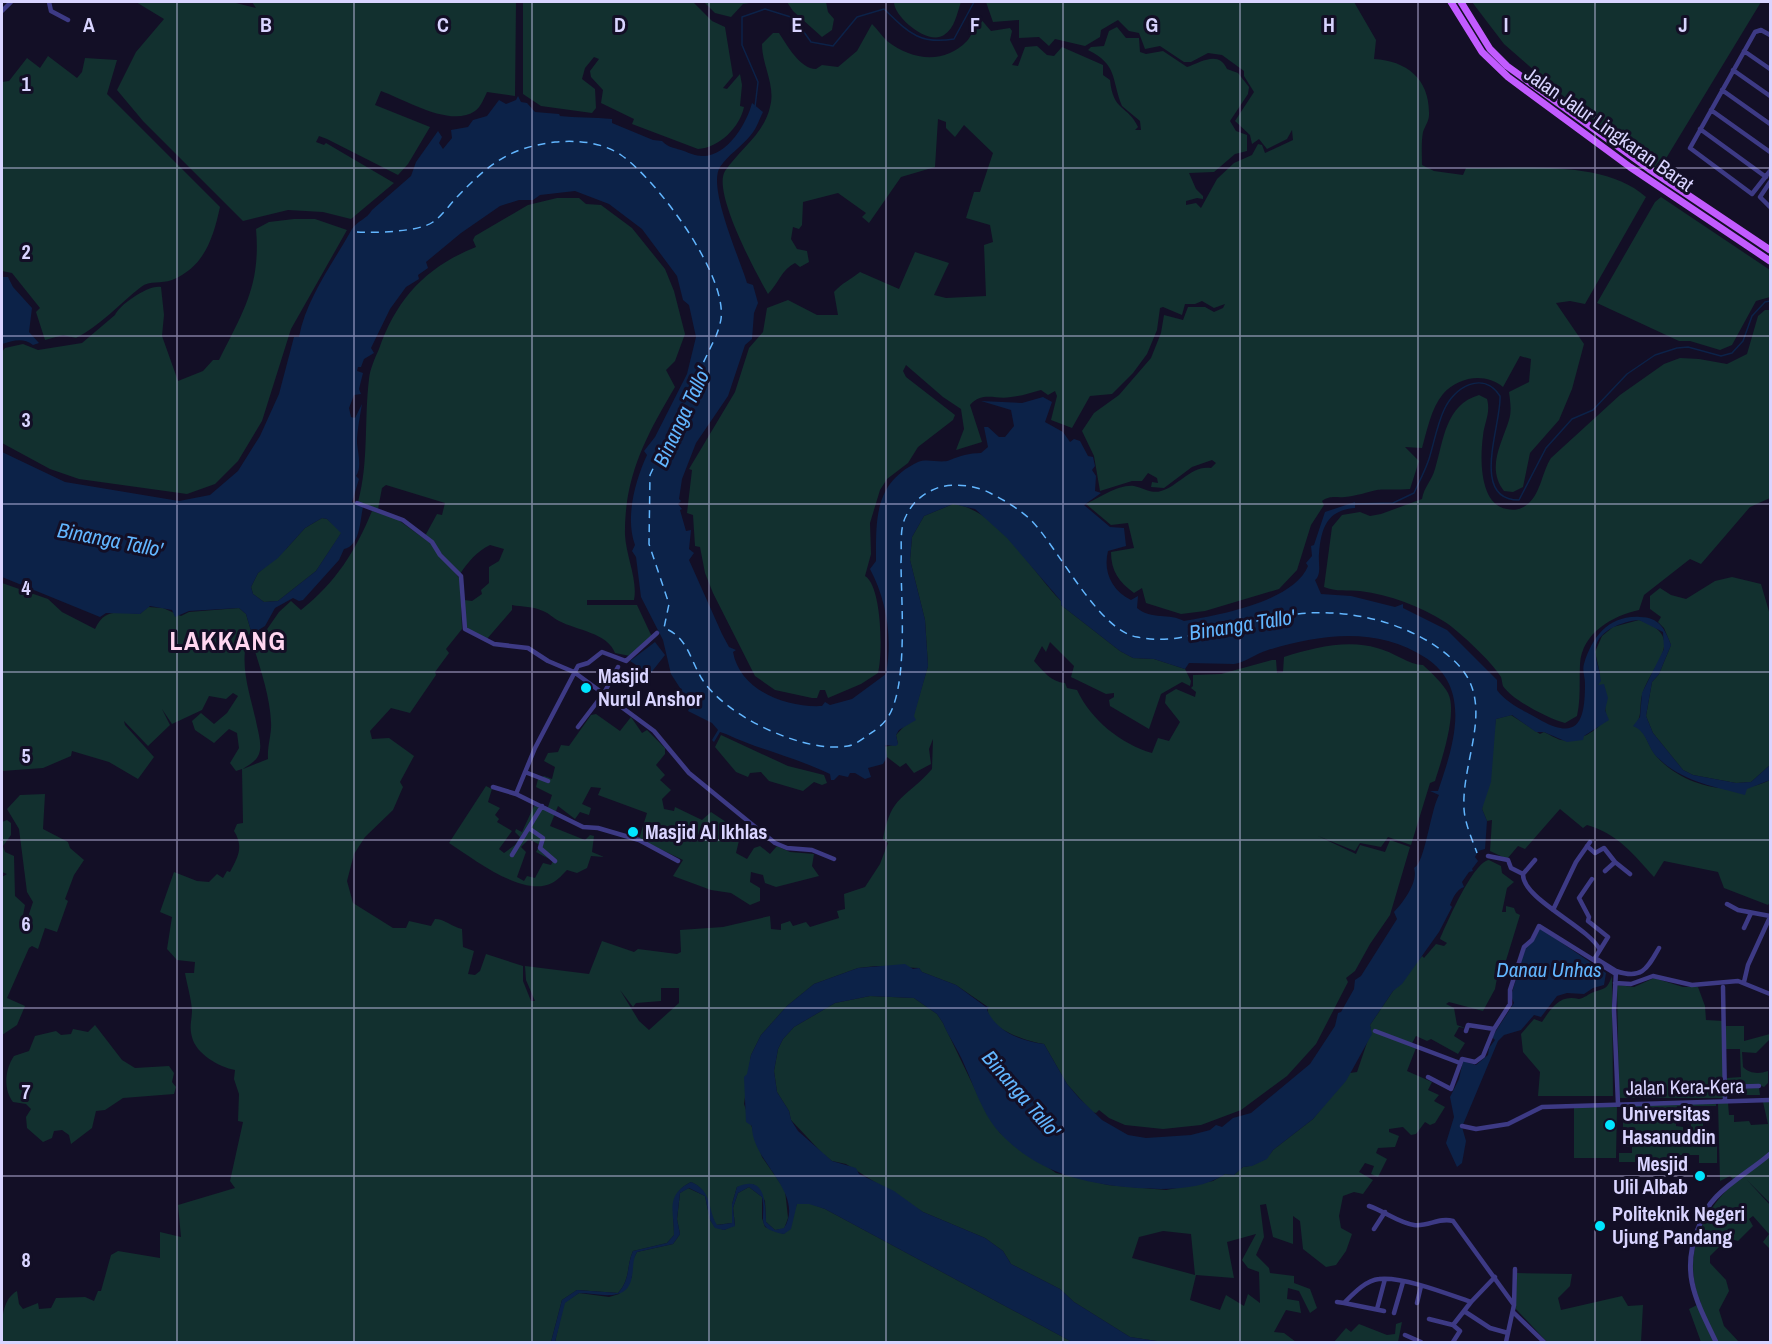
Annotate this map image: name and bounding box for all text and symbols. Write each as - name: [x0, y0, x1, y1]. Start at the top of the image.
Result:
- text: A: [83, 11, 95, 38]
- text: B: [260, 11, 272, 38]
- text: C: [437, 11, 449, 38]
- text: D: [614, 11, 626, 38]
- text: E: [792, 11, 803, 38]
- text: F: [970, 11, 980, 38]
- text: G: [1146, 11, 1158, 38]
- text: H: [1323, 11, 1335, 38]
- text: I: [1504, 11, 1508, 38]
- text: J: [1678, 11, 1688, 38]
- street label: Jalan Jalur Lingkaran Barat: [1519, 60, 1700, 197]
- text: 1: [21, 70, 31, 97]
- text: 2: [21, 238, 31, 265]
- water label: Binanga Tallo': [646, 362, 718, 471]
- text: 3: [21, 406, 31, 433]
- water label: Binanga Tallo': [55, 515, 166, 564]
- text: 4: [21, 574, 31, 601]
- water label: Binanga Tallo': [1187, 602, 1298, 647]
- district label: LAKKANG: [169, 623, 287, 658]
- place label: Masjid Nurul Anshor: [598, 662, 703, 712]
- marker: Masjid Nurul Anshor: [579, 681, 593, 695]
- text: 5: [21, 742, 31, 769]
- place label: Masjid Al Ikhlas: [645, 818, 767, 845]
- marker: Masjid Al Ikhlas: [626, 825, 640, 839]
- text: 6: [21, 910, 31, 937]
- water label: Danau Unhas: [1496, 955, 1602, 984]
- water label: Binanga Tallo': [975, 1044, 1068, 1144]
- street label: Jalan Kera-Kera: [1626, 1072, 1744, 1101]
- text: 7: [21, 1078, 31, 1105]
- place label: Universitas Hasanuddin: [1622, 1100, 1716, 1150]
- marker: Universitas Hasanuddin: [1603, 1118, 1617, 1132]
- place label: Mesjid Ulil Albab: [1613, 1150, 1688, 1200]
- marker: Mesjid Ulil Albab: [1693, 1169, 1707, 1183]
- place label: Politeknik Negeri Ujung Pandang: [1612, 1200, 1745, 1250]
- marker: Politeknik Negeri Ujung Pandang: [1593, 1219, 1607, 1233]
- text: 8: [21, 1246, 31, 1273]

